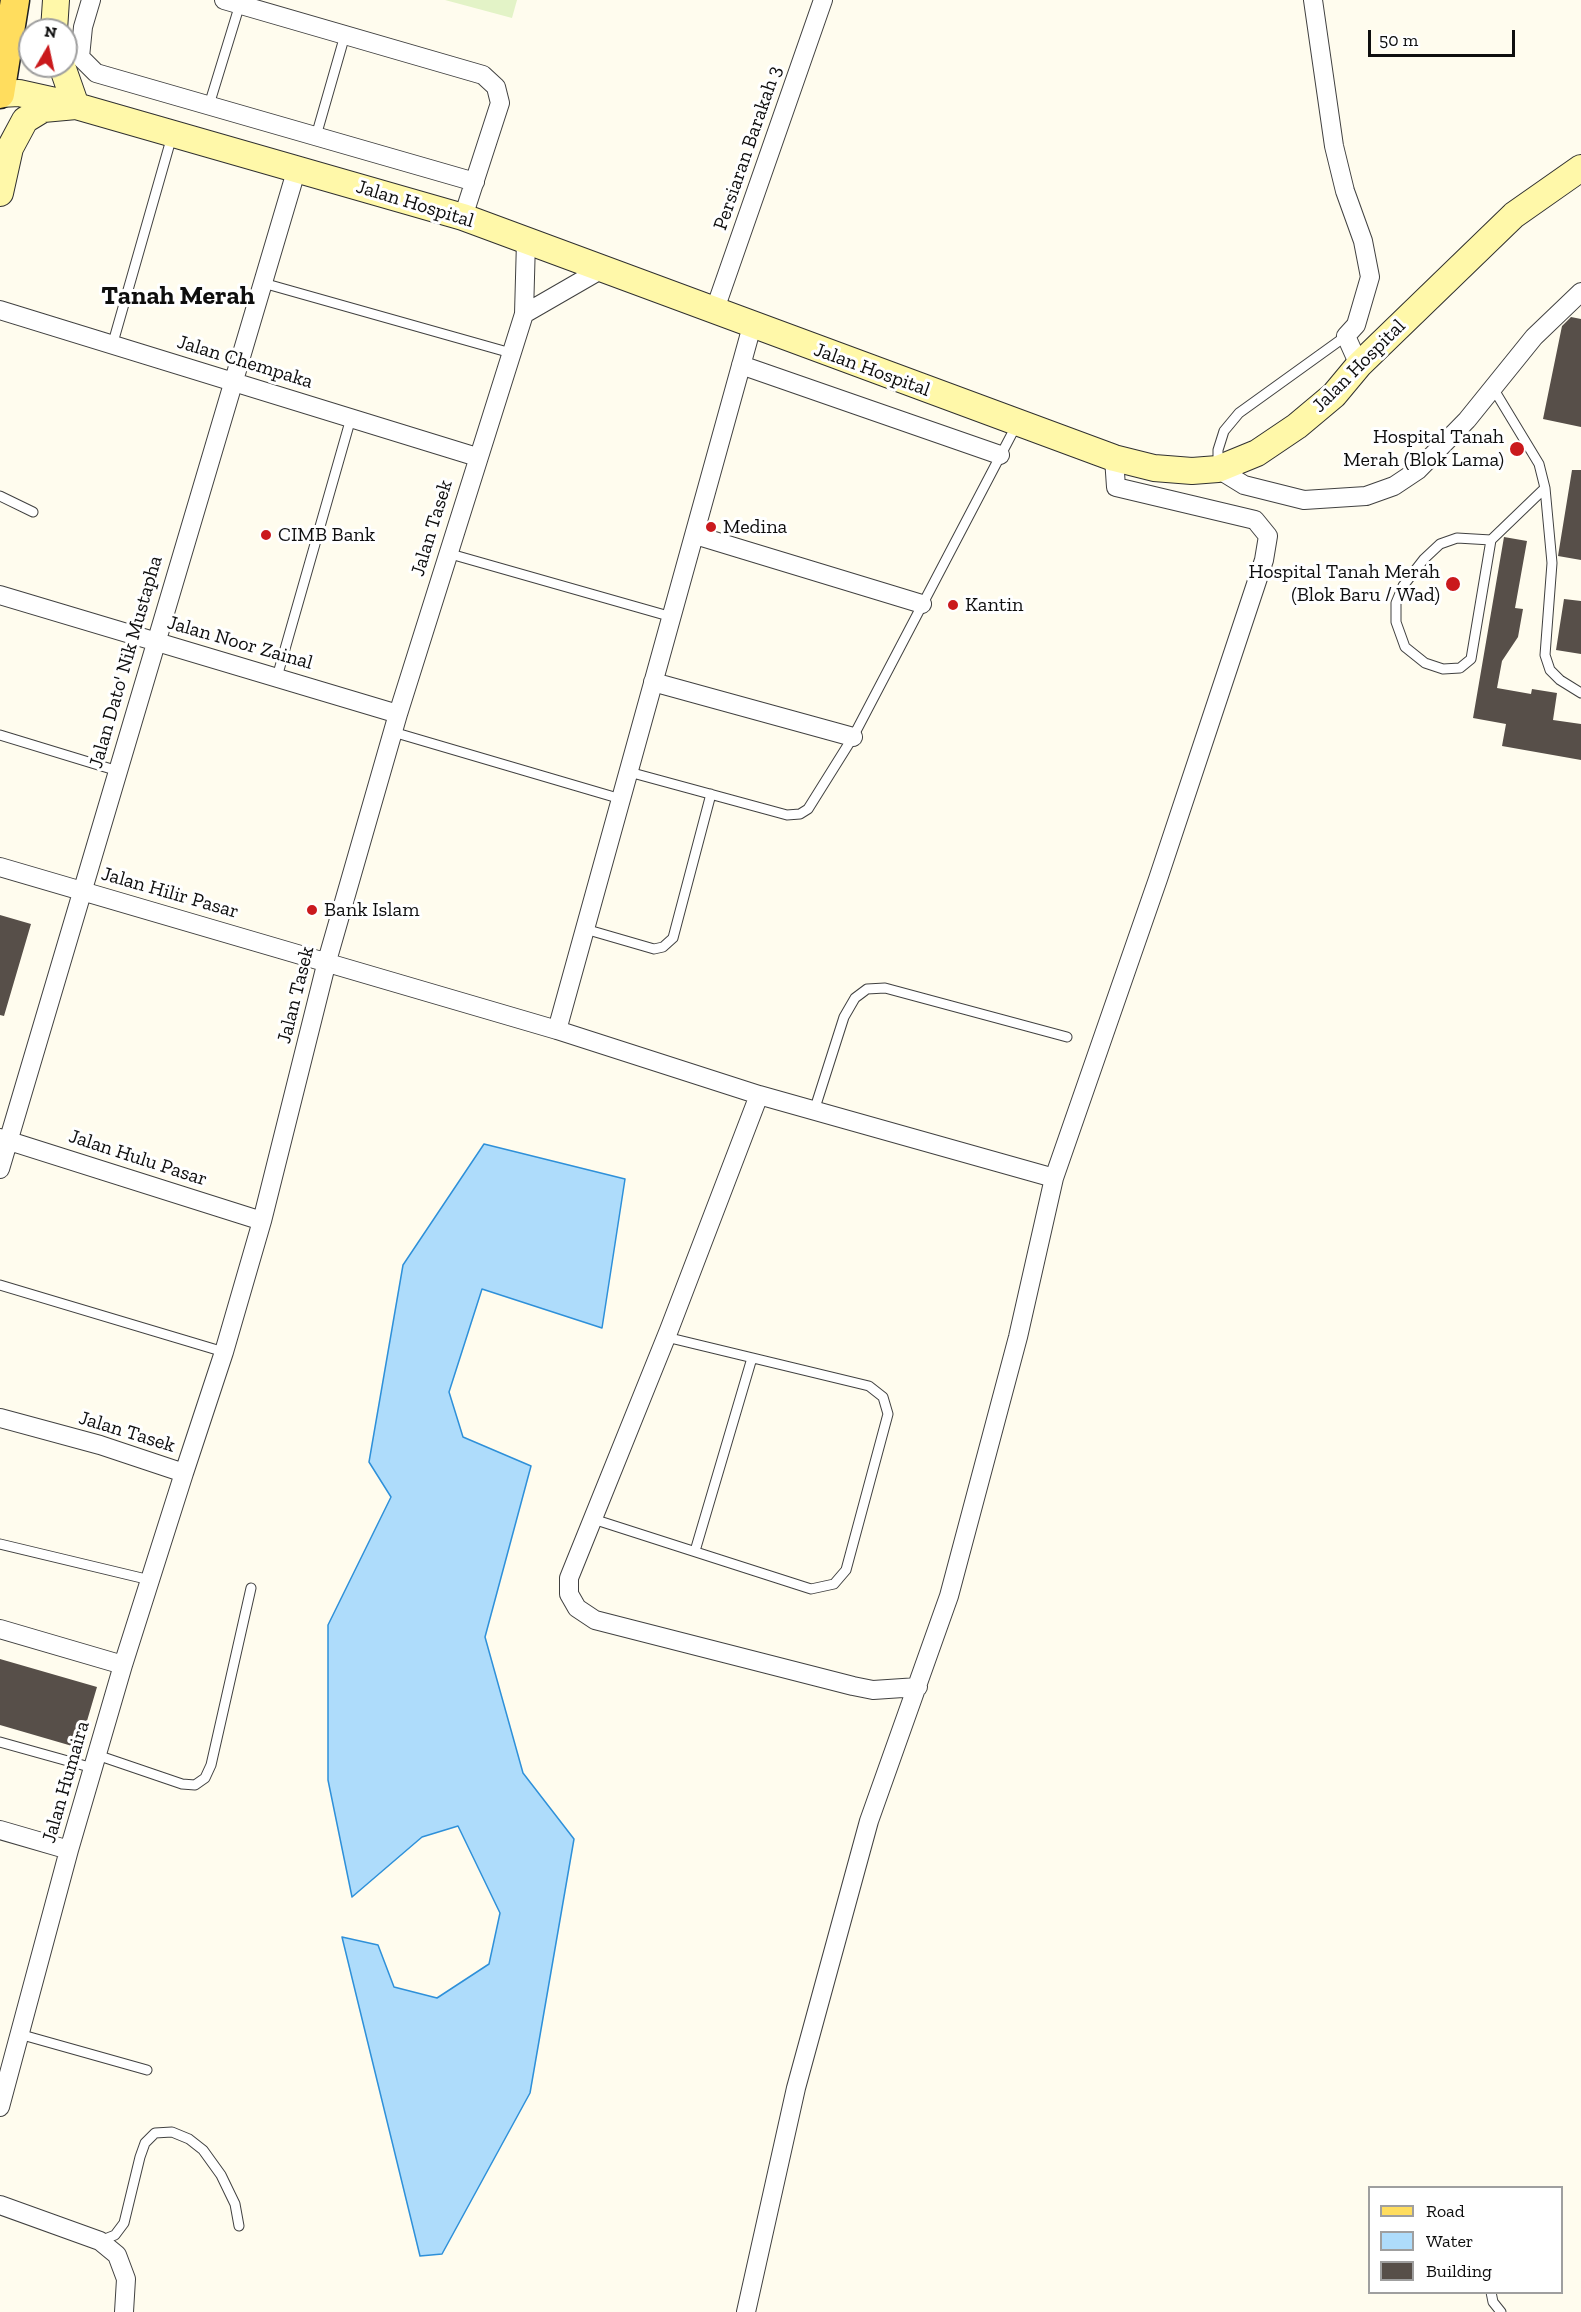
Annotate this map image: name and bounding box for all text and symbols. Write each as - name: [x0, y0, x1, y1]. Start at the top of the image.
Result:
- north arrow: [18, 18, 78, 78]
- scale bar: [1371, 18, 1518, 56]
- text: N: [43, 21, 58, 42]
- text: 50 m: [1379, 29, 1418, 51]
- street label: Persiaran Barakah 3: [709, 63, 787, 233]
- street label: Jalan Hospital: [353, 175, 477, 233]
- district label: Tanah Merah: [101, 281, 255, 313]
- street label: Jalan Hospital: [1307, 314, 1411, 418]
- street label: Jalan Chempaka: [174, 330, 316, 394]
- street label: Jalan Hospital: [811, 338, 933, 402]
- place label: Hospital Tanah Merah (Blok Lama): [1343, 425, 1504, 472]
- marker: Hospital Tanah Merah (Blok Lama): [1508, 440, 1526, 458]
- street label: Jalan Tasek: [406, 477, 458, 579]
- place label: Medina: [723, 515, 787, 539]
- marker: Medina: [704, 520, 718, 534]
- place label: CIMB Bank: [278, 523, 375, 547]
- marker: CIMB Bank: [259, 528, 273, 542]
- street label: Jalan Dato' Nik Mustapha: [84, 553, 168, 771]
- place label: Hospital Tanah Merah (Blok Baru / Wad): [1249, 560, 1440, 607]
- marker: Hospital Tanah Merah (Blok Baru / Wad): [1444, 575, 1462, 593]
- place label: Kantin: [965, 593, 1023, 617]
- marker: Kantin: [946, 598, 960, 612]
- street label: Jalan Noor Zainal: [164, 611, 316, 675]
- street label: Jalan Hilir Pasar: [99, 862, 241, 924]
- place label: Bank Islam: [324, 898, 419, 922]
- marker: Bank Islam: [305, 903, 319, 917]
- street label: Jalan Tasek: [272, 944, 320, 1046]
- street label: Jalan Hulu Pasar: [66, 1124, 210, 1192]
- street label: Jalan Tasek: [76, 1406, 178, 1458]
- street label: Jalan Humaira: [37, 1718, 95, 1846]
- legend: [1368, 2186, 1563, 2294]
- text: Road: [1426, 2200, 1465, 2222]
- text: Water: [1426, 2230, 1473, 2252]
- text: Building: [1426, 2260, 1492, 2282]

